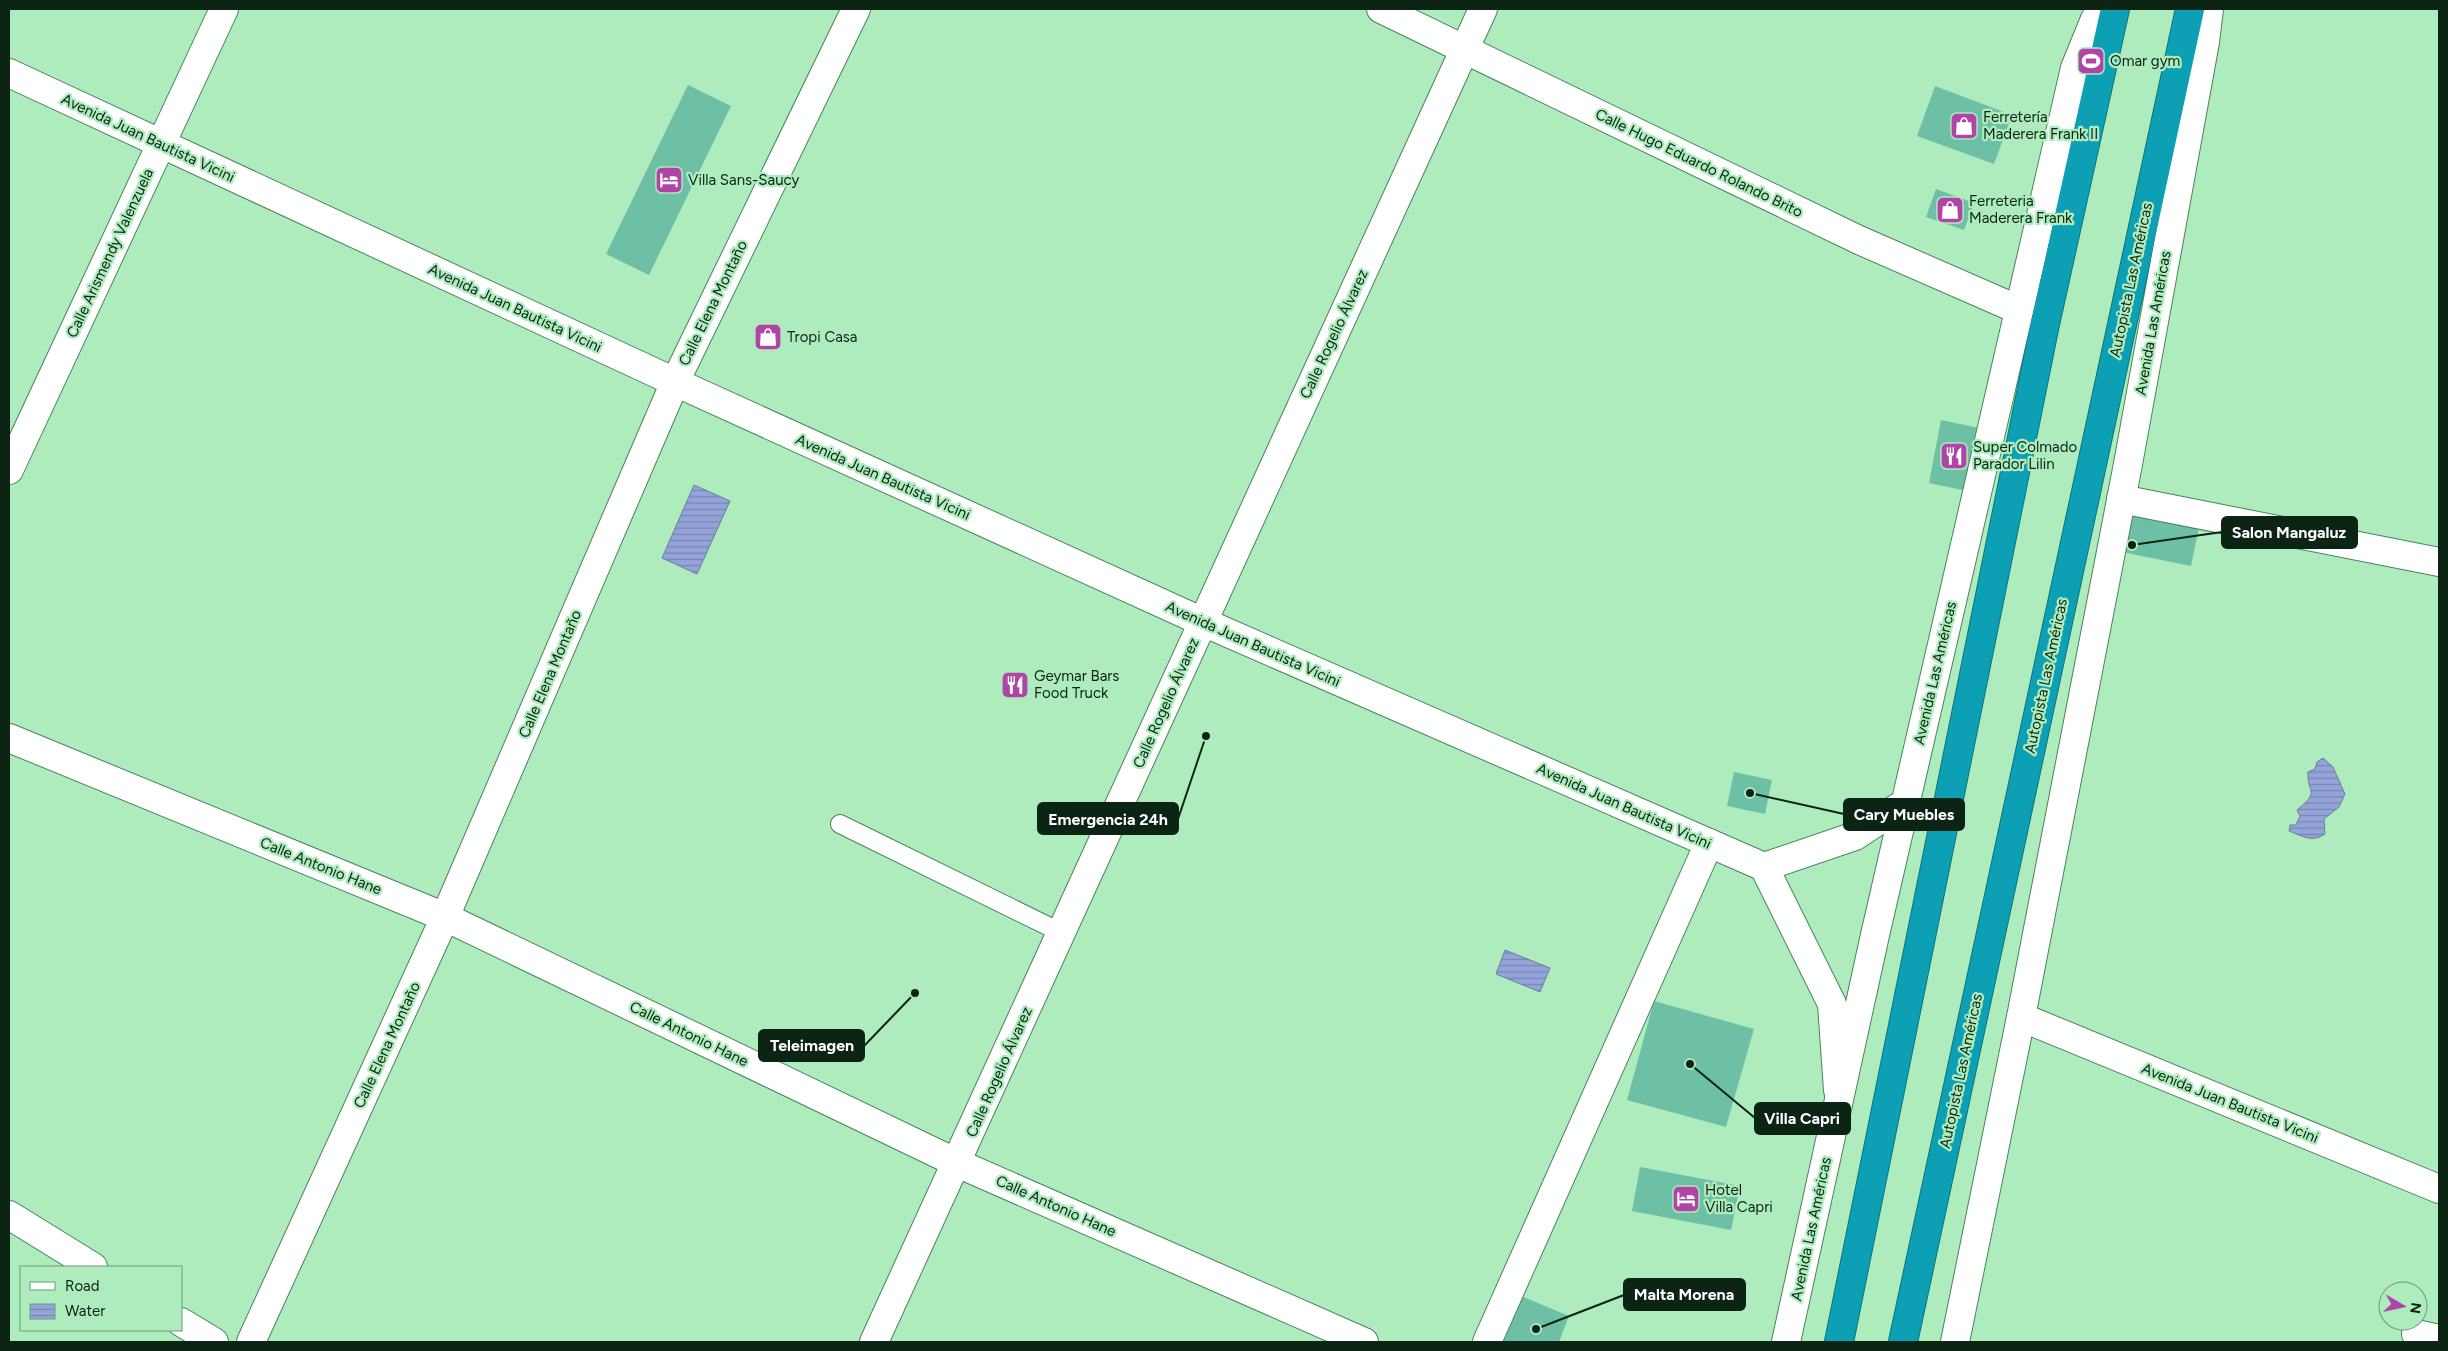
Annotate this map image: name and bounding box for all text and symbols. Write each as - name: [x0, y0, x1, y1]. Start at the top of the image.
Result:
- sports icon: Omar gym: [2076, 46, 2106, 76]
- place label: Omar gym: [2110, 52, 2180, 70]
- street label: Avenida Juan Bautista Vicini: [58, 90, 238, 186]
- street label: Calle Hugo Eduardo Rolando Brito: [1592, 105, 1806, 221]
- place label: Ferretería Maderera Frank II: [1983, 108, 2098, 143]
- shop icon: Ferretería Maderera Frank II: [1949, 111, 1979, 141]
- hotel icon: Villa Sans-Saucy: [654, 165, 684, 195]
- street label: Calle Arismendy Valenzuela: [63, 166, 157, 340]
- place label: Villa Sans-Saucy: [688, 171, 799, 189]
- place label: Ferreteria Maderera Frank: [1969, 192, 2073, 227]
- shop icon: Ferreteria Maderera Frank: [1935, 195, 1965, 225]
- street label: Autopista Las Américas: [2106, 201, 2156, 359]
- street label: Calle Elena Montaño: [675, 237, 751, 369]
- street label: Avenida Las Américas: [2131, 249, 2175, 397]
- street label: Avenida Juan Bautista Vicini: [425, 260, 605, 356]
- street label: Calle Rogelio Álvarez: [1296, 266, 1372, 402]
- shop icon: Tropi Casa: [753, 322, 783, 352]
- place label: Tropi Casa: [787, 328, 858, 346]
- street label: Avenida Juan Bautista Vicini: [793, 430, 973, 524]
- place label: Super Colmado Parador Lilin: [1973, 438, 2077, 473]
- restaurant icon: Super Colmado Parador Lilin: [1939, 441, 1969, 471]
- callout: Salon Mangaluz: [2222, 517, 2357, 548]
- text: Salon Mangaluz: [2232, 523, 2347, 542]
- street label: Avenida Juan Bautista Vicini: [1163, 597, 1343, 691]
- street label: Autopista Las Américas: [2021, 597, 2071, 755]
- street label: Avenida Las Américas: [1910, 600, 1960, 746]
- street label: Calle Elena Montaño: [515, 607, 585, 741]
- street label: Calle Rogelio Álvarez: [1129, 635, 1203, 771]
- place label: Geymar Bars Food Truck: [1034, 667, 1119, 702]
- restaurant icon: Geymar Bars Food Truck: [1000, 670, 1030, 700]
- street label: Avenida Juan Bautista Vicini: [1534, 759, 1714, 853]
- callout: Cary Muebles: [1844, 799, 1964, 830]
- callout: Emergencia 24h: [1038, 803, 1178, 834]
- text: Cary Muebles: [1854, 805, 1955, 824]
- text: Emergencia 24h: [1048, 810, 1168, 829]
- street label: Calle Antonio Hane: [258, 833, 384, 899]
- street label: Calle Elena Montaño: [350, 979, 424, 1111]
- street label: Autopista Las Américas: [1936, 992, 1986, 1150]
- street label: Calle Antonio Hane: [627, 998, 751, 1070]
- street label: Calle Rogelio Álvarez: [962, 1004, 1036, 1140]
- callout: Teleimagen: [759, 1030, 864, 1061]
- text: Teleimagen: [770, 1036, 854, 1055]
- street label: Avenida Juan Bautista Vicini: [2139, 1059, 2321, 1147]
- callout: Villa Capri: [1755, 1103, 1850, 1134]
- text: Villa Capri: [1764, 1109, 1840, 1128]
- street label: Avenida Las Américas: [1787, 1156, 1835, 1302]
- street label: Calle Antonio Hane: [993, 1171, 1119, 1241]
- place label: Hotel Villa Capri: [1705, 1181, 1773, 1216]
- hotel icon: Hotel Villa Capri: [1671, 1184, 1701, 1214]
- legend: [20, 1266, 182, 1331]
- text: Road: [65, 1277, 100, 1295]
- callout: Malta Morena: [1624, 1279, 1745, 1310]
- north arrow: [2378, 1281, 2428, 1331]
- text: Malta Morena: [1634, 1285, 1734, 1304]
- text: N: [2406, 1301, 2425, 1315]
- text: Water: [65, 1302, 105, 1320]

